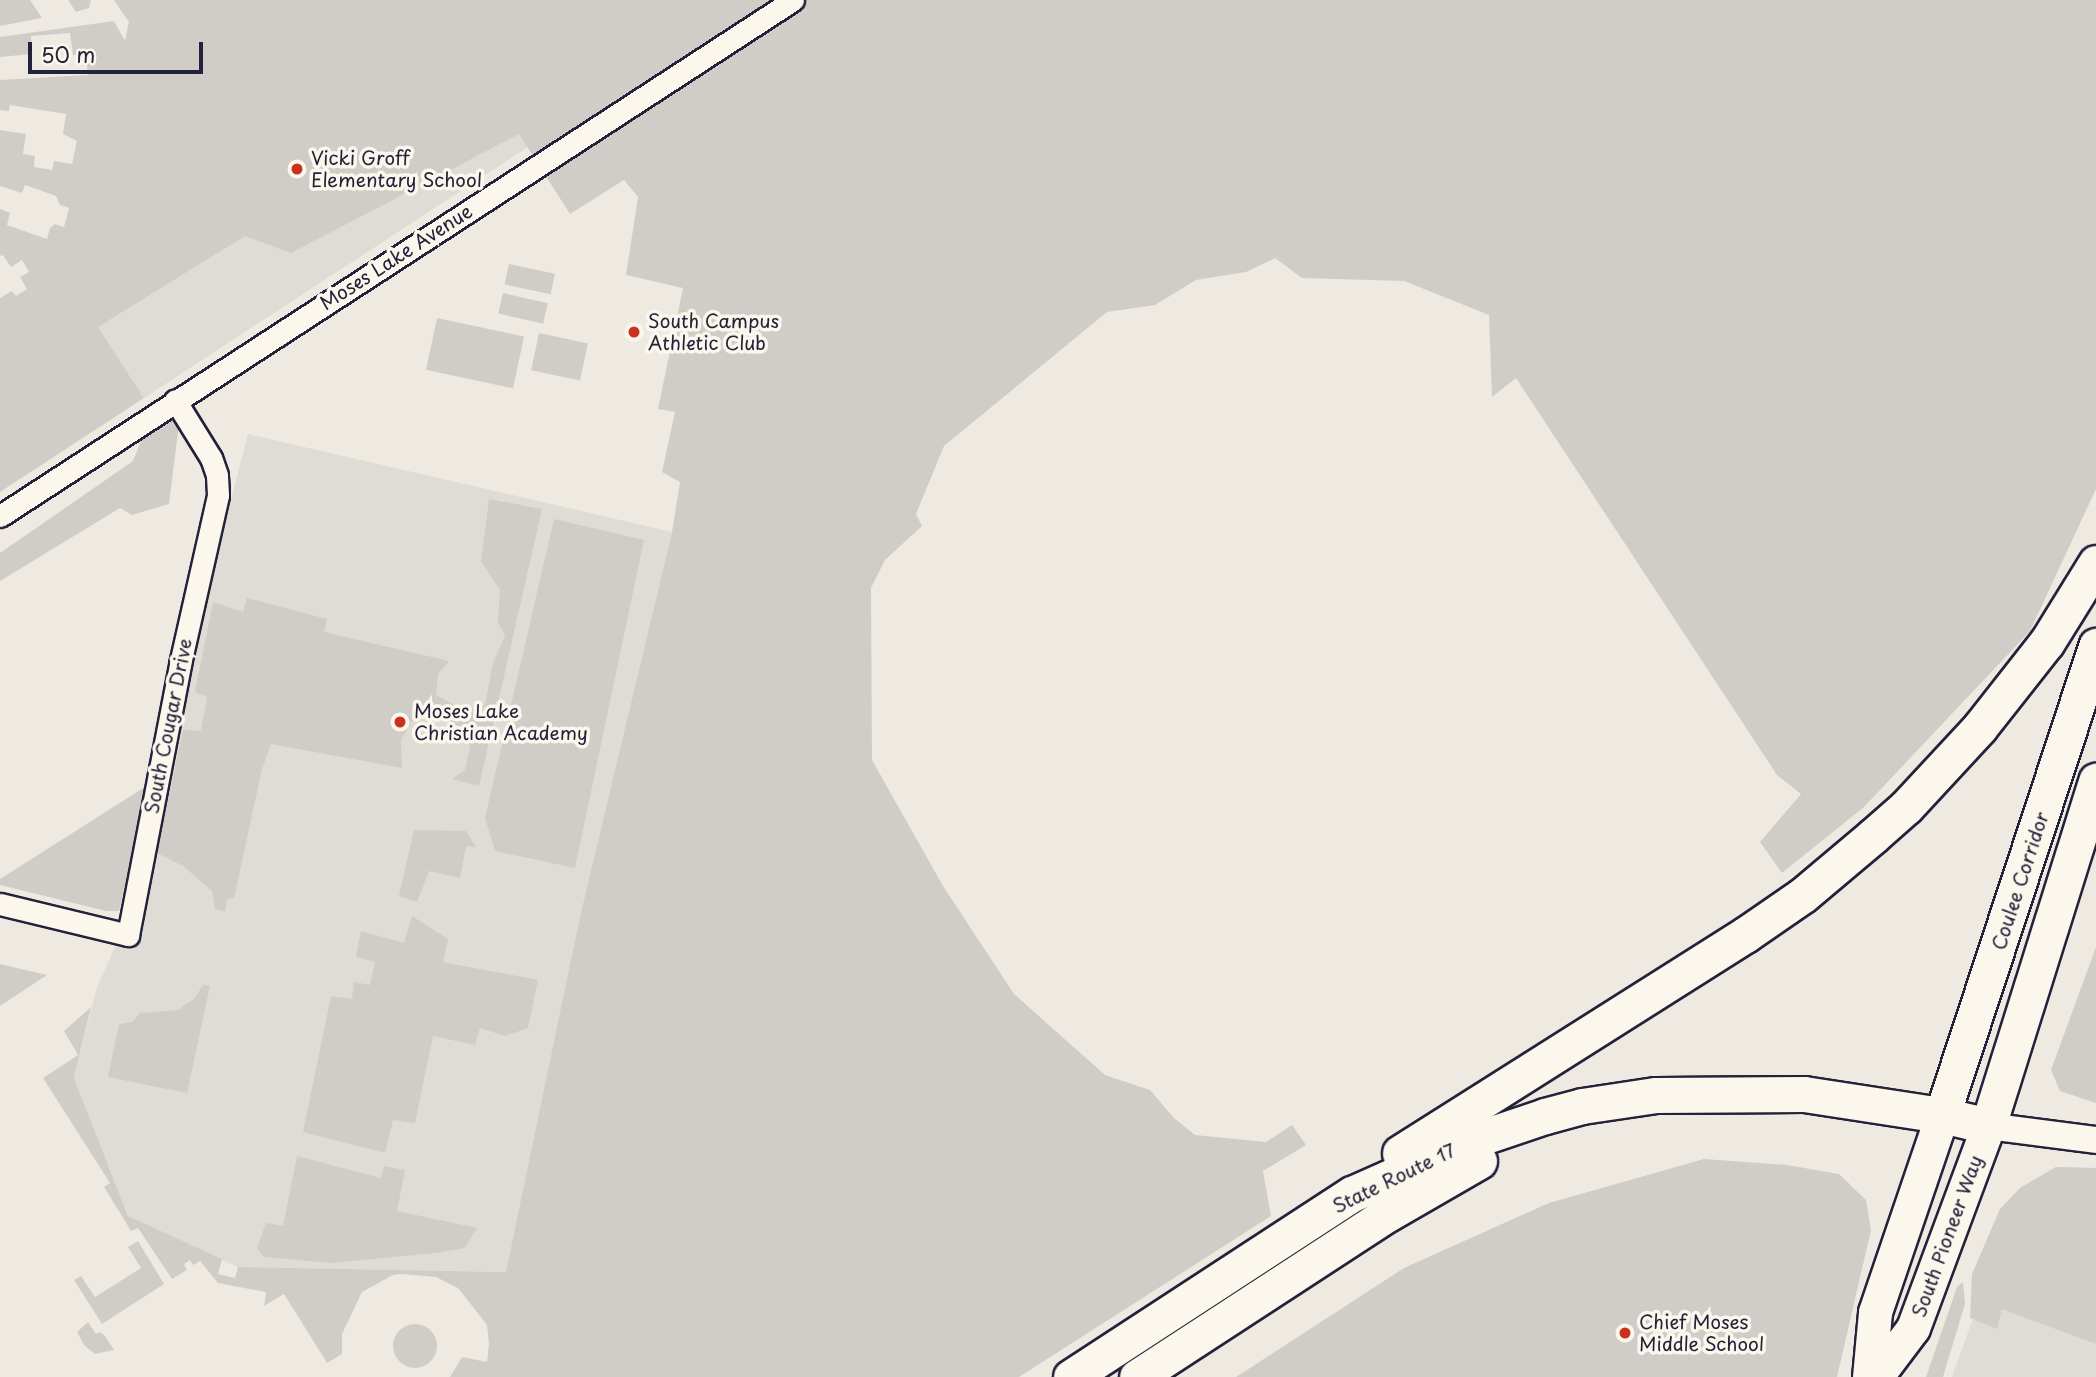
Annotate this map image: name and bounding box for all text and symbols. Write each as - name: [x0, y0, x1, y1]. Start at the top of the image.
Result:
- scale bar: [32, 28, 206, 72]
- text: 50 m: [41, 38, 95, 70]
- place label: Vicki Groff Elementary School: [311, 147, 482, 191]
- marker: Vicki Groff Elementary School: [289, 161, 305, 177]
- street label: Moses Lake Avenue: [316, 199, 476, 315]
- place label: South Campus Athletic Club: [648, 310, 781, 354]
- marker: South Campus Athletic Club: [626, 324, 642, 340]
- street label: South Cougar Drive: [140, 635, 196, 817]
- place label: Moses Lake Christian Academy: [414, 700, 589, 744]
- marker: Moses Lake Christian Academy: [392, 714, 408, 730]
- street label: Coulee Corridor: [1987, 808, 2053, 954]
- street label: State Route 17: [1330, 1139, 1458, 1217]
- street label: South Pioneer Way: [1906, 1150, 1988, 1322]
- place label: Chief Moses Middle School: [1639, 1311, 1766, 1355]
- marker: Chief Moses Middle School: [1617, 1325, 1633, 1341]

